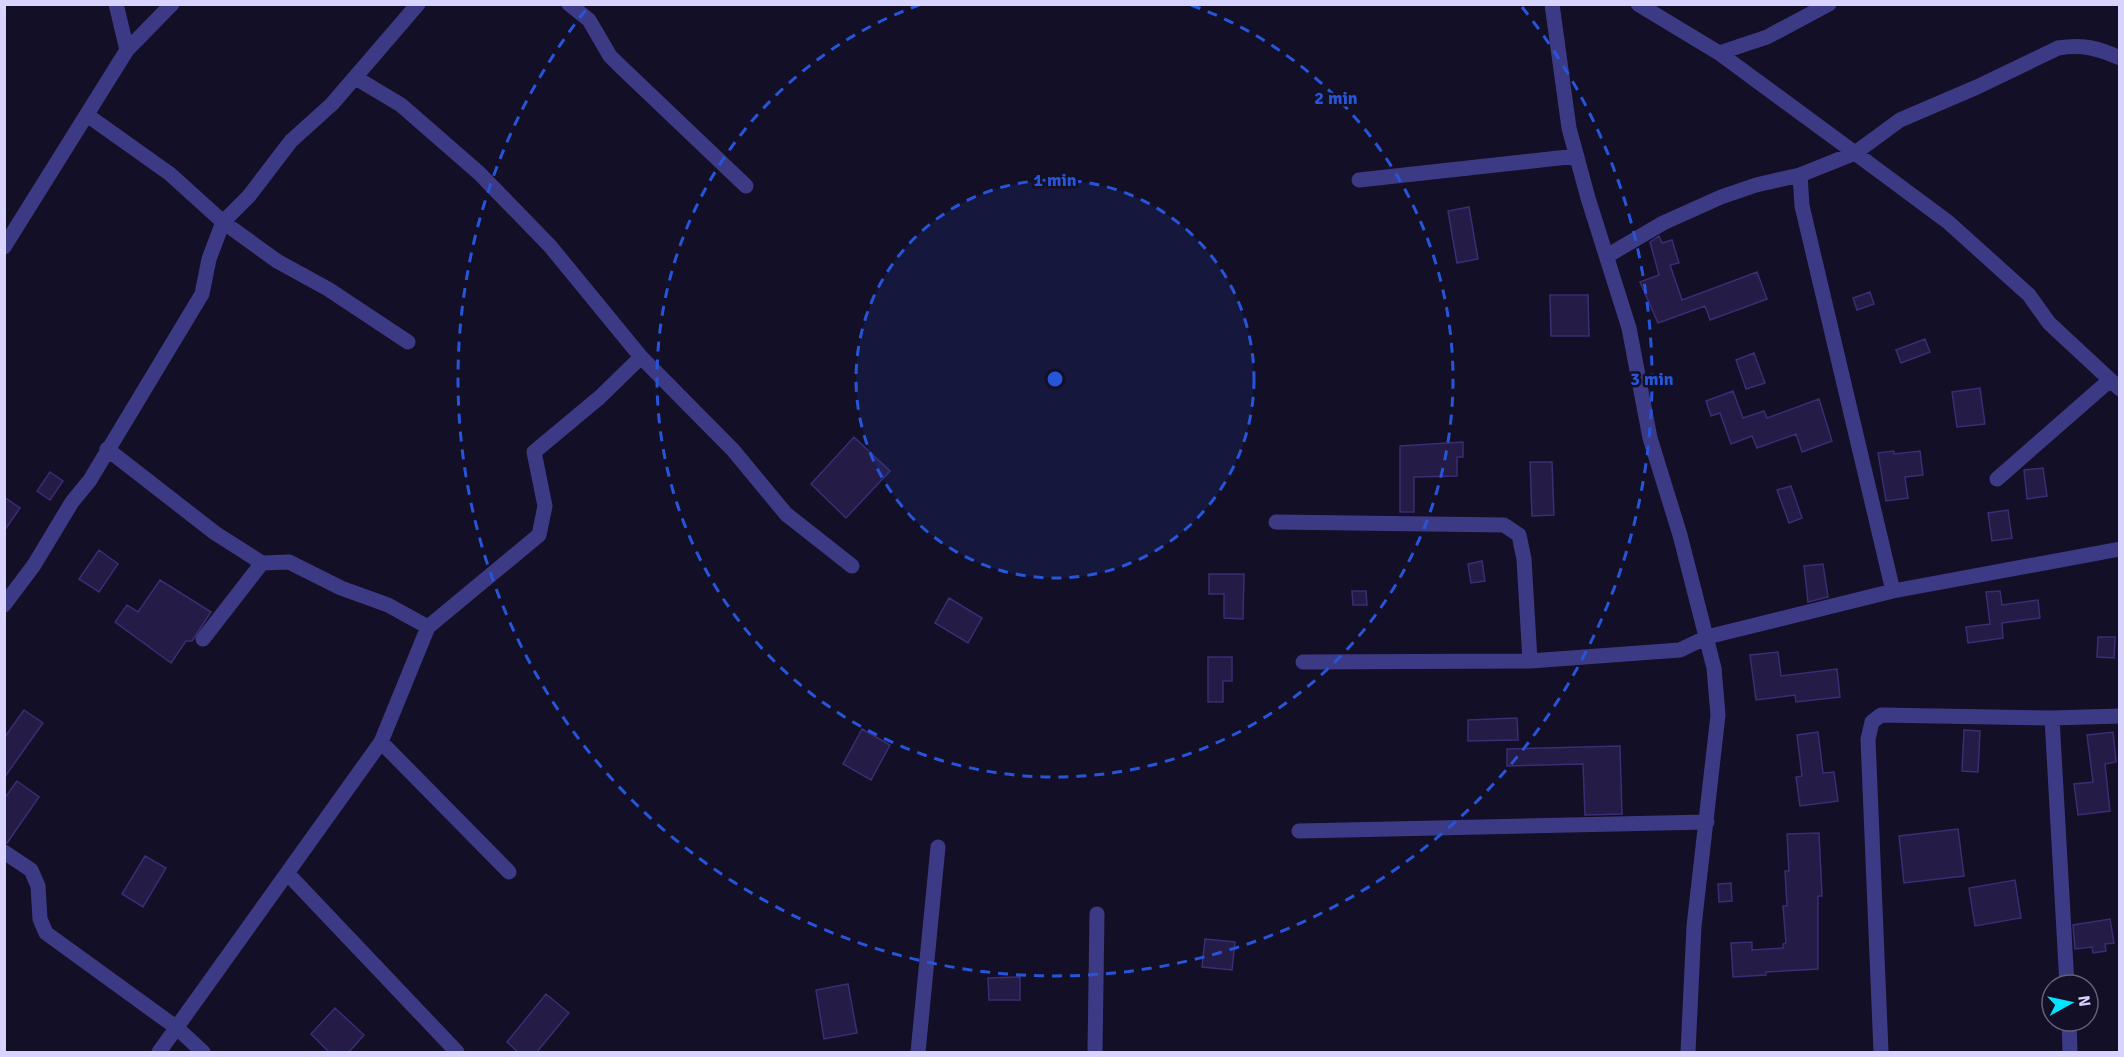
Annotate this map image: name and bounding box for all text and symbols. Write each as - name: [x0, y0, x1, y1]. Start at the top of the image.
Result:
- text: 2 min: [1314, 87, 1358, 109]
- text: 1 min: [1033, 169, 1077, 191]
- text: 3 min: [1630, 368, 1674, 390]
- centre of rings: [1045, 369, 1065, 389]
- north arrow: [2040, 973, 2100, 1033]
- text: N: [2073, 994, 2095, 1008]

